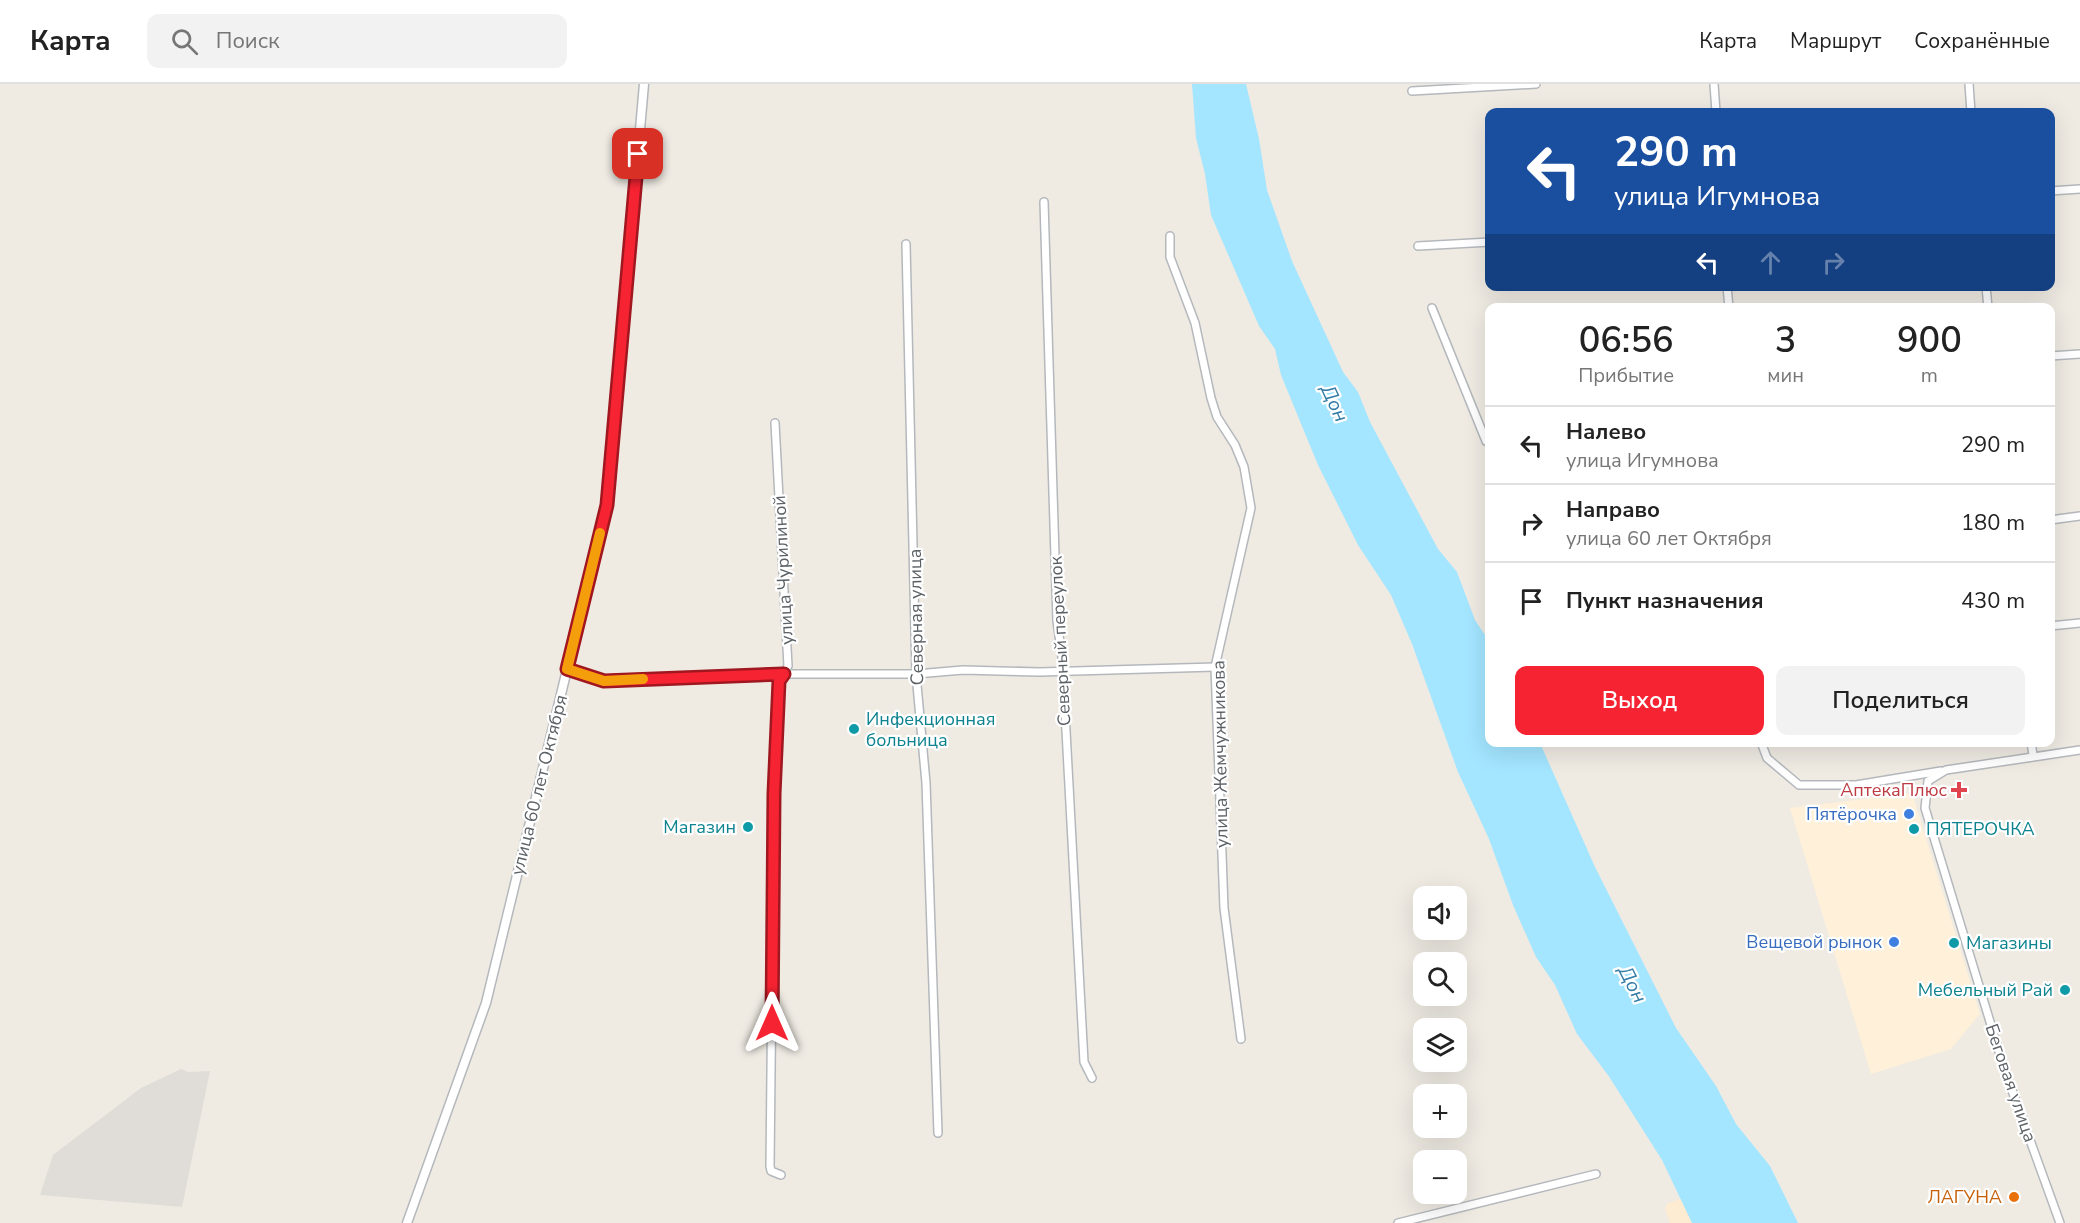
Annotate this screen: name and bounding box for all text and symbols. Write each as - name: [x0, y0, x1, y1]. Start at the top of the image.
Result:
- search box: [147, 14, 567, 68]
- text: Карта: [30, 22, 111, 60]
- icon: search: [168, 25, 201, 58]
- text: Поиск: [216, 26, 280, 56]
- text: Карта: [1699, 27, 1757, 55]
- text: Маршрут: [1790, 27, 1881, 55]
- text: Сохранённые: [1914, 27, 2050, 55]
- text: 290 m: [1614, 124, 1738, 181]
- pin: [612, 128, 663, 179]
- icon: left: [1515, 132, 1593, 210]
- icon: arrive: [621, 137, 654, 170]
- text: улица Игумнова: [1614, 178, 1820, 215]
- icon: left: [1691, 246, 1724, 279]
- icon: ahead: [1754, 246, 1787, 279]
- icon: right: [1817, 246, 1850, 279]
- text: 06:56: [1579, 316, 1674, 365]
- text: 3: [1775, 316, 1796, 365]
- text: 900: [1897, 316, 1962, 365]
- text: Прибытие: [1578, 362, 1674, 389]
- text: мин: [1767, 362, 1804, 389]
- text: m: [1921, 362, 1938, 389]
- water label: Дон: [1314, 379, 1355, 426]
- text: Налево: [1566, 417, 1646, 447]
- icon: left: [1515, 429, 1548, 462]
- text: 290 m: [1961, 430, 2025, 460]
- text: улица Игумнова: [1566, 447, 1719, 474]
- street label: улица Чурилиной: [767, 495, 799, 645]
- text: Направо: [1566, 495, 1660, 525]
- icon: right: [1515, 507, 1548, 540]
- text: 180 m: [1961, 508, 2025, 538]
- text: улица 60 лет Октября: [1566, 525, 1772, 552]
- street label: Северная улица: [903, 548, 929, 686]
- street label: Северный переулок: [1044, 555, 1076, 727]
- icon: arrive: [1515, 585, 1548, 618]
- text: Пункт назначения: [1566, 586, 1764, 616]
- text: 430 m: [1961, 586, 2025, 616]
- street label: улица Жемчужникова: [1206, 660, 1234, 848]
- button: Выход: [1515, 666, 1764, 735]
- button: Поделиться: [1776, 666, 2025, 735]
- street label: улица 60 лет Октября: [505, 692, 573, 878]
- place label: Инфекционная больница: [866, 707, 995, 752]
- marker: Инфекционная больница: [847, 722, 861, 736]
- place label: АптекаПлюс: [1840, 778, 1947, 802]
- marker: АптекаПлюс: [1952, 783, 1966, 797]
- place label: Пятёрочка: [1806, 802, 1897, 826]
- marker: Пятёрочка: [1902, 807, 1916, 821]
- place label: Магазин: [663, 815, 736, 839]
- place label: ПЯТЕРОЧКА: [1926, 817, 2035, 841]
- marker: Магазин: [741, 820, 755, 834]
- marker: ПЯТЕРОЧКА: [1907, 822, 1921, 836]
- map controls: [1413, 886, 1467, 1204]
- button: sound: [1413, 886, 1467, 940]
- place label: Вещевой рынок: [1746, 930, 1883, 954]
- place label: Магазины: [1966, 931, 2052, 955]
- marker: Вещевой рынок: [1887, 935, 1901, 949]
- marker: Магазины: [1947, 936, 1961, 950]
- button: search: [1413, 952, 1467, 1006]
- water label: Дон: [1611, 960, 1653, 1008]
- place label: Мебельный Рай: [1918, 978, 2053, 1002]
- marker: Мебельный Рай: [2058, 983, 2072, 997]
- position arrow: [740, 991, 804, 1055]
- button: layers: [1413, 1018, 1467, 1072]
- street label: Беговая улица: [1980, 1021, 2042, 1145]
- button: +: [1413, 1084, 1467, 1138]
- button: −: [1413, 1150, 1467, 1204]
- place label: ЛАГУНА: [1927, 1185, 2002, 1209]
- marker: ЛАГУНА: [2007, 1190, 2021, 1204]

